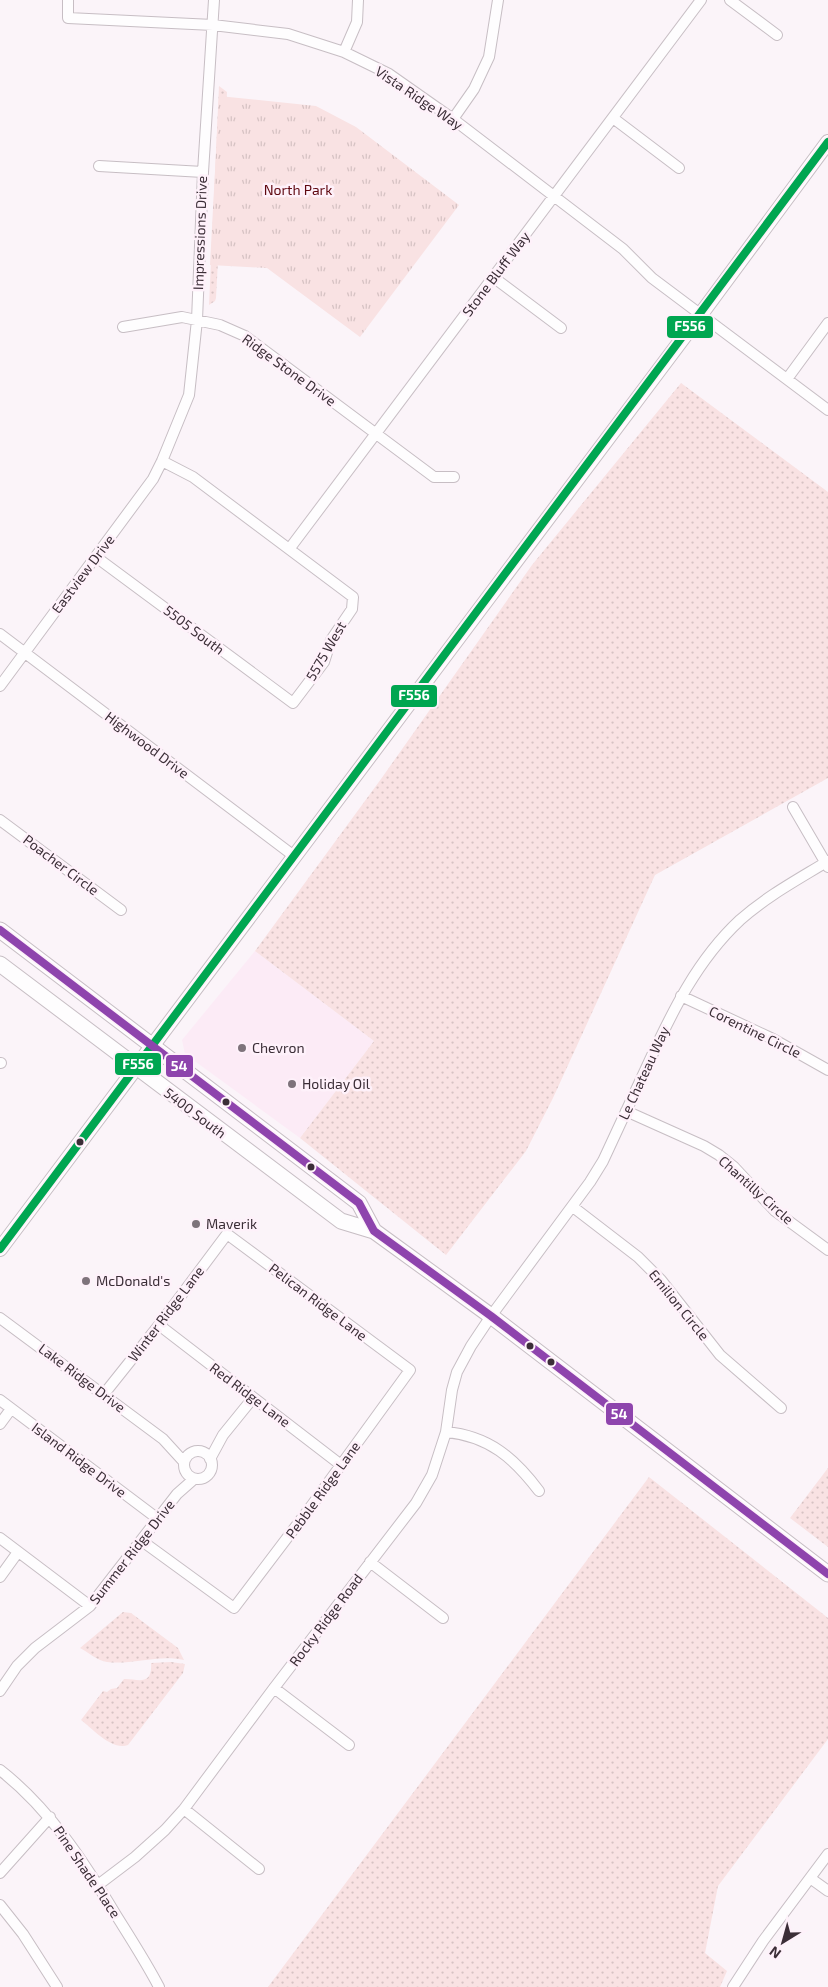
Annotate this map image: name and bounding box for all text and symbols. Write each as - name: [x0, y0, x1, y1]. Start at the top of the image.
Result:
- street label: Vista Ridge Way: [372, 62, 467, 133]
- street label: Impressions Drive: [189, 176, 210, 290]
- park label: North Park: [264, 181, 332, 198]
- street label: Stone Bluff Way: [458, 227, 533, 319]
- line badge: F556: [666, 315, 714, 339]
- text: F556: [674, 317, 706, 334]
- street label: Ridge Stone Drive: [239, 330, 339, 409]
- street label: Eastview Drive: [48, 531, 118, 616]
- street label: 5505 South: [161, 601, 228, 658]
- street label: 5575 West: [302, 618, 349, 683]
- line badge: F556: [390, 684, 438, 708]
- text: F556: [398, 686, 430, 703]
- street label: Highwood Drive: [102, 708, 193, 782]
- street label: Poacher Circle: [20, 831, 102, 899]
- street label: Corentine Circle: [707, 1002, 804, 1061]
- street label: Le Chateau Way: [614, 1023, 673, 1122]
- place label: Chevron: [252, 1039, 305, 1056]
- marker: Chevron: [236, 1042, 248, 1054]
- line badge: F556: [114, 1052, 162, 1076]
- line badge: 54: [165, 1054, 194, 1078]
- text: F556: [122, 1055, 154, 1072]
- text: 54: [171, 1057, 187, 1074]
- place label: Holiday Oil: [302, 1075, 371, 1092]
- marker: Holiday Oil: [286, 1078, 298, 1090]
- street label: 5400 South: [161, 1084, 230, 1141]
- unlabelled marker: [221, 1097, 231, 1107]
- unlabelled marker: [75, 1137, 85, 1147]
- street label: Chantilly Circle: [716, 1152, 797, 1228]
- unlabelled marker: [306, 1162, 316, 1172]
- place label: Maverik: [206, 1215, 257, 1232]
- marker: Maverik: [190, 1218, 202, 1230]
- street label: Pelican Ridge Lane: [266, 1259, 371, 1344]
- street label: Winter Ridge Lane: [124, 1263, 207, 1365]
- street label: Emilion Circle: [646, 1266, 713, 1343]
- place label: McDonald's: [96, 1272, 170, 1289]
- marker: McDonald's: [80, 1275, 92, 1287]
- street label: Lake Ridge Drive: [36, 1339, 129, 1416]
- unlabelled marker: [525, 1341, 535, 1351]
- unlabelled marker: [546, 1357, 556, 1367]
- street label: Red Ridge Lane: [207, 1359, 294, 1430]
- line badge: 54: [605, 1402, 634, 1426]
- text: 54: [611, 1405, 627, 1422]
- street label: Island Ridge Drive: [29, 1419, 130, 1501]
- street label: Pebble Ridge Lane: [282, 1438, 363, 1541]
- street label: Summer Ridge Drive: [85, 1496, 178, 1607]
- street label: Rocky Ridge Road: [285, 1570, 366, 1669]
- street label: Pine Shade Place: [50, 1823, 124, 1921]
- north arrow: [758, 1917, 808, 1967]
- text: N: [766, 1943, 784, 1963]

